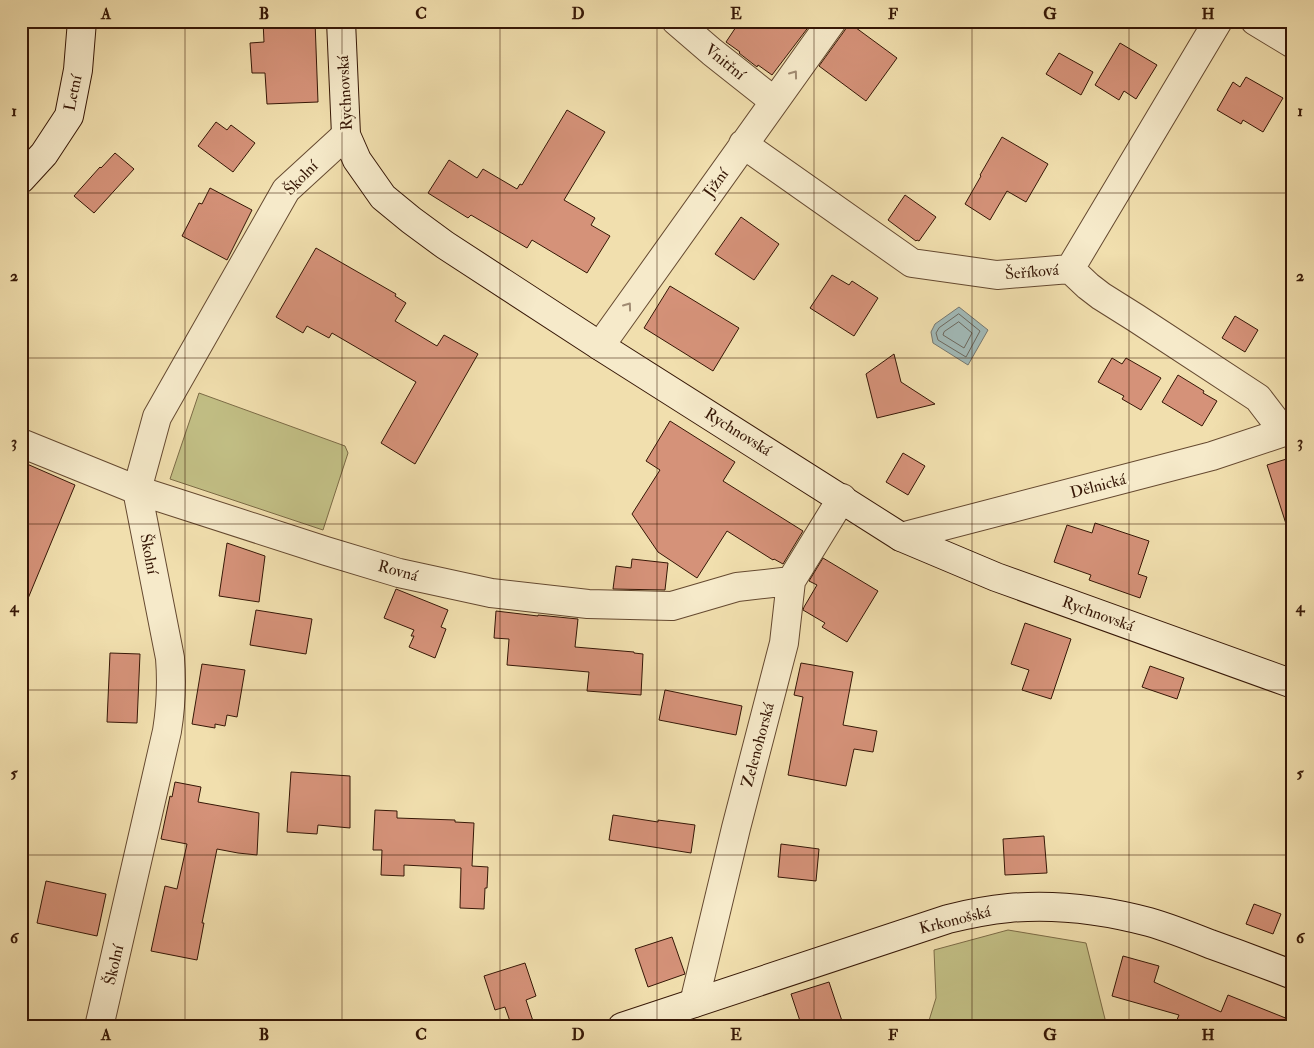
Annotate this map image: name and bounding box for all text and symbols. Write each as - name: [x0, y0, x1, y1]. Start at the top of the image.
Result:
- text: A: [100, 4, 112, 24]
- text: B: [259, 4, 269, 24]
- text: C: [415, 4, 427, 24]
- text: D: [571, 4, 585, 24]
- text: E: [730, 4, 742, 24]
- text: F: [888, 4, 898, 24]
- text: G: [1043, 4, 1057, 24]
- text: H: [1201, 4, 1215, 24]
- street label: Vnitřní: [701, 40, 751, 85]
- street label: Rychnovská: [333, 55, 357, 131]
- one-way arrow: [788, 70, 797, 80]
- street label: Letní: [59, 72, 87, 113]
- text: 1: [11, 101, 17, 121]
- text: 1: [1297, 101, 1303, 121]
- street label: Školní: [279, 155, 323, 200]
- street label: Jižní: [698, 163, 735, 203]
- street label: Šeříková: [1004, 259, 1060, 284]
- text: 2: [10, 266, 18, 286]
- text: 2: [1296, 266, 1304, 286]
- one-way arrow: [622, 302, 631, 312]
- street label: Rychnovská: [701, 404, 775, 461]
- text: 3: [11, 432, 17, 452]
- text: 3: [1297, 432, 1303, 452]
- street label: Dělnická: [1068, 469, 1128, 503]
- street label: Školní: [135, 532, 164, 577]
- street label: Rovná: [376, 556, 421, 586]
- street label: Rychnovská: [1059, 592, 1137, 636]
- text: 4: [9, 597, 20, 617]
- text: 4: [1295, 597, 1306, 617]
- street label: Zelenohorská: [737, 700, 779, 790]
- text: 5: [10, 763, 18, 783]
- text: 5: [1296, 763, 1304, 783]
- street label: Krkonošská: [917, 901, 993, 939]
- text: 6: [10, 928, 20, 948]
- text: 6: [1296, 928, 1306, 948]
- street label: Školní: [99, 941, 129, 987]
- text: A: [100, 1025, 112, 1045]
- text: B: [259, 1025, 269, 1045]
- text: C: [415, 1025, 427, 1045]
- text: D: [571, 1025, 585, 1045]
- text: E: [730, 1025, 742, 1045]
- text: F: [888, 1025, 898, 1045]
- text: G: [1043, 1025, 1057, 1045]
- text: H: [1201, 1025, 1215, 1045]

